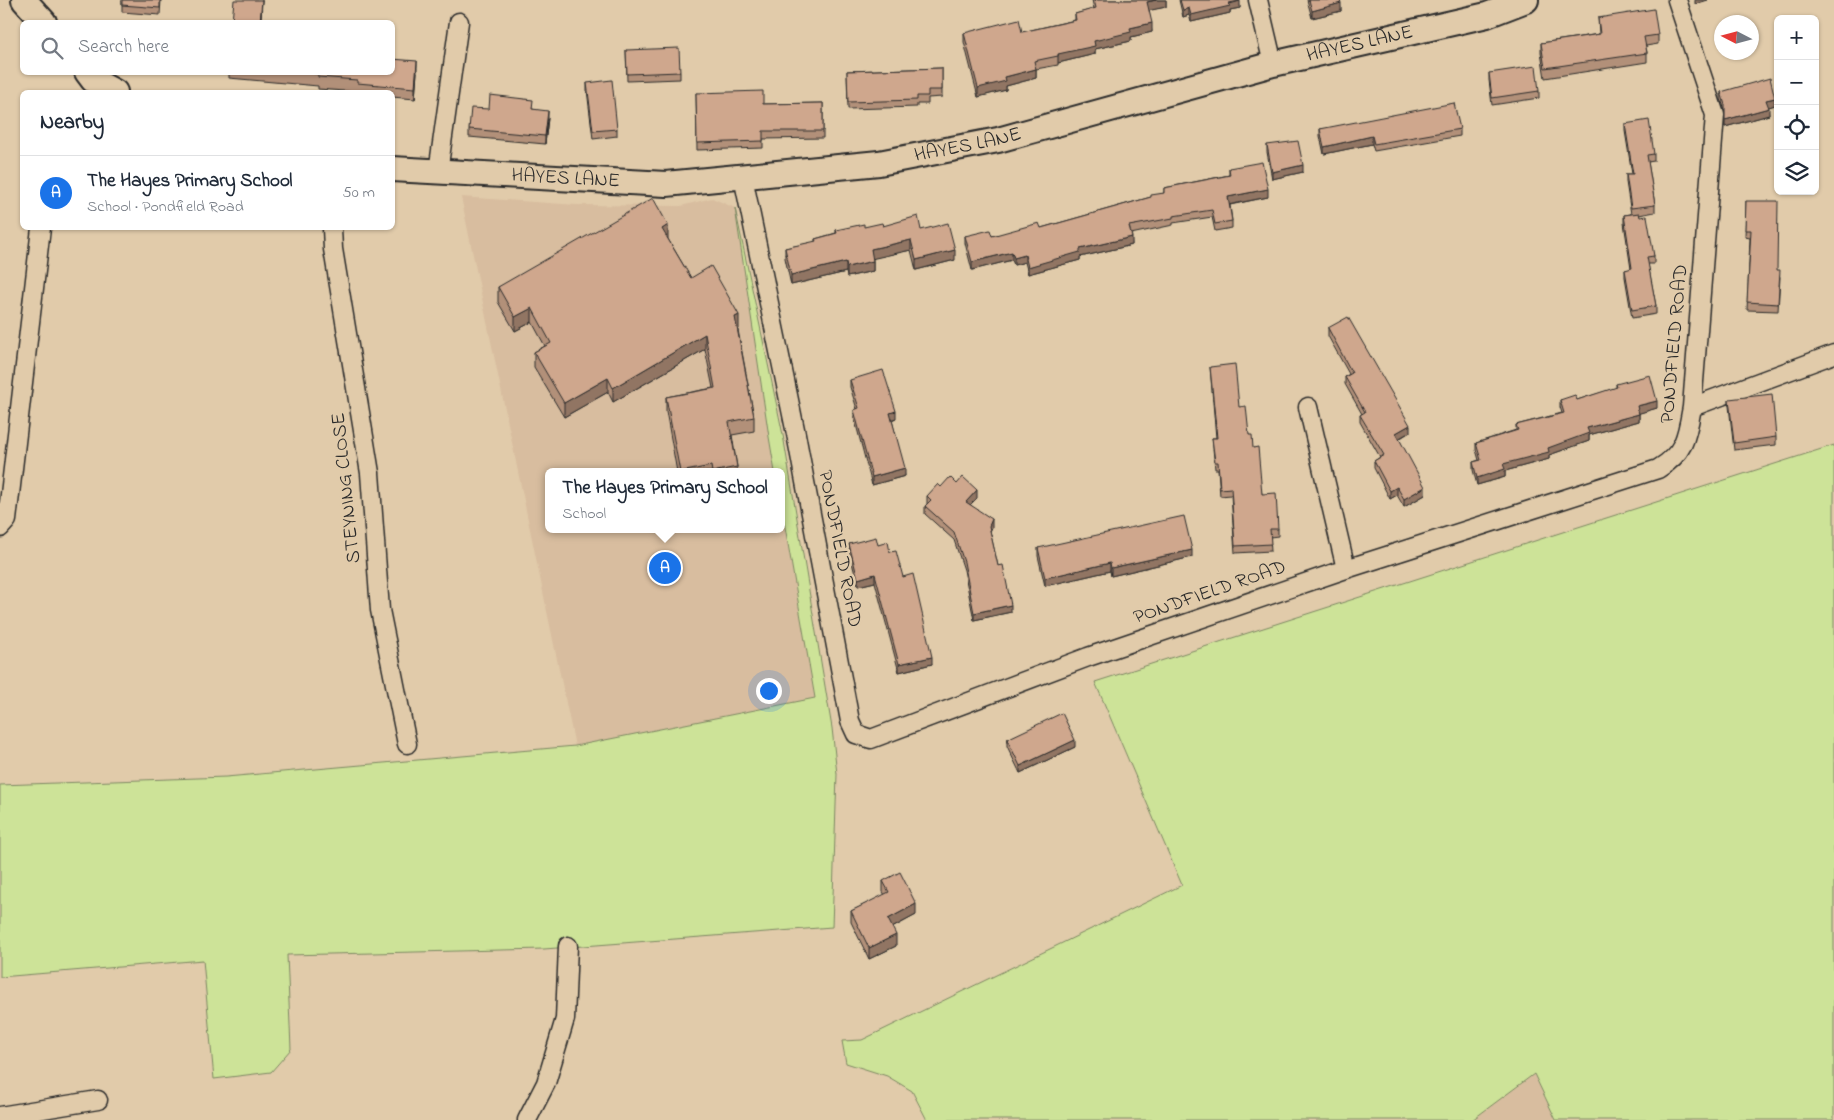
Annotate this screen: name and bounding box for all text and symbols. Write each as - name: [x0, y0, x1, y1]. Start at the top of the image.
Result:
- north arrow: [1714, 15, 1759, 60]
- map controls: [1774, 15, 1819, 195]
- button: +: [1774, 15, 1819, 60]
- street label: HAYES LANE: [1304, 18, 1416, 70]
- search box: [20, 20, 395, 75]
- icon: search: [38, 34, 66, 62]
- text: Search here: [78, 34, 169, 61]
- button: −: [1774, 60, 1819, 105]
- button: locate: [1774, 105, 1819, 150]
- text: Nearby: [40, 108, 104, 138]
- street label: HAYES LANE: [912, 120, 1025, 170]
- button: layers: [1774, 150, 1819, 195]
- street label: HAYES LANE: [511, 161, 621, 196]
- text: The Hayes Primary School: [87, 168, 292, 195]
- text: A: [51, 181, 61, 205]
- text: 50 m: [343, 181, 375, 205]
- text: School · Pondfield Road: [87, 195, 244, 219]
- street label: PONDFIELD ROAD: [1654, 263, 1696, 425]
- street label: STEYNING CLOSE: [325, 411, 369, 565]
- popup: [545, 468, 785, 533]
- street label: PONDFIELD ROAD: [810, 468, 868, 630]
- text: The Hayes Primary School: [562, 475, 768, 502]
- text: School: [562, 502, 606, 526]
- pin: A: [649, 549, 681, 587]
- street label: PONDFIELD ROAD: [1130, 553, 1290, 633]
- your location: [756, 678, 782, 704]

